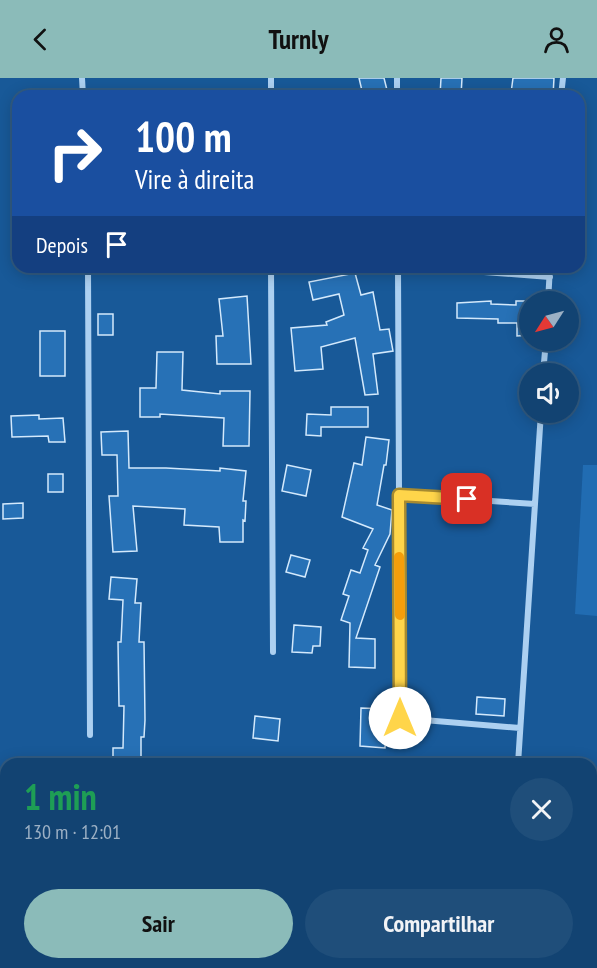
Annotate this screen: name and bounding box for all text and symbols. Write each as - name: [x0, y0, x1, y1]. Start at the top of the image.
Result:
- text: Turnly: [269, 22, 328, 56]
- icon: back: [24, 23, 57, 56]
- icon: person: [540, 23, 573, 56]
- text: 100 m: [135, 109, 232, 164]
- icon: right: [36, 114, 114, 192]
- text: Vire à direita: [135, 162, 254, 196]
- icon: arrive: [100, 228, 133, 261]
- text: Depois: [36, 231, 88, 259]
- north arrow: [519, 291, 579, 351]
- map controls: [519, 291, 579, 423]
- button: sound: [519, 363, 579, 423]
- pin: [441, 473, 492, 524]
- icon: arrive: [450, 482, 483, 515]
- position arrow: [368, 686, 432, 750]
- text: 1 min: [24, 773, 97, 820]
- button: close: [510, 778, 573, 841]
- text: 130 m · 12:01: [24, 819, 121, 845]
- button: Sair: [24, 889, 293, 958]
- button: Compartilhar: [305, 889, 573, 958]

